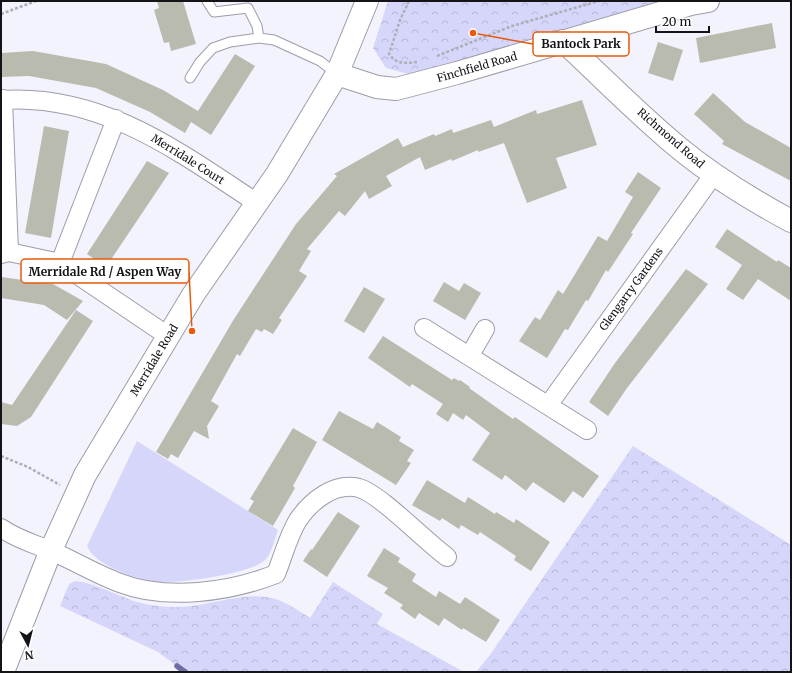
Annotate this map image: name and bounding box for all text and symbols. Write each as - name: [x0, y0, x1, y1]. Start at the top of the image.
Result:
- scale bar: [656, 8, 709, 34]
- text: 20 m: [662, 14, 691, 29]
- callout: Bantock Park: [533, 32, 629, 56]
- text: Bantock Park: [541, 36, 621, 51]
- street label: Finchfield Road: [435, 49, 519, 85]
- street label: Richmond Road: [635, 105, 708, 171]
- street label: Merridale Court: [149, 131, 228, 188]
- street label: Glengarry Gardens: [596, 245, 666, 333]
- callout: Merridale Rd / Aspen Way: [21, 259, 189, 283]
- text: Merridale Rd / Aspen Way: [29, 264, 182, 279]
- street label: Merridale Road: [127, 321, 181, 398]
- north arrow: [8, 625, 48, 665]
- text: N: [24, 647, 34, 662]

